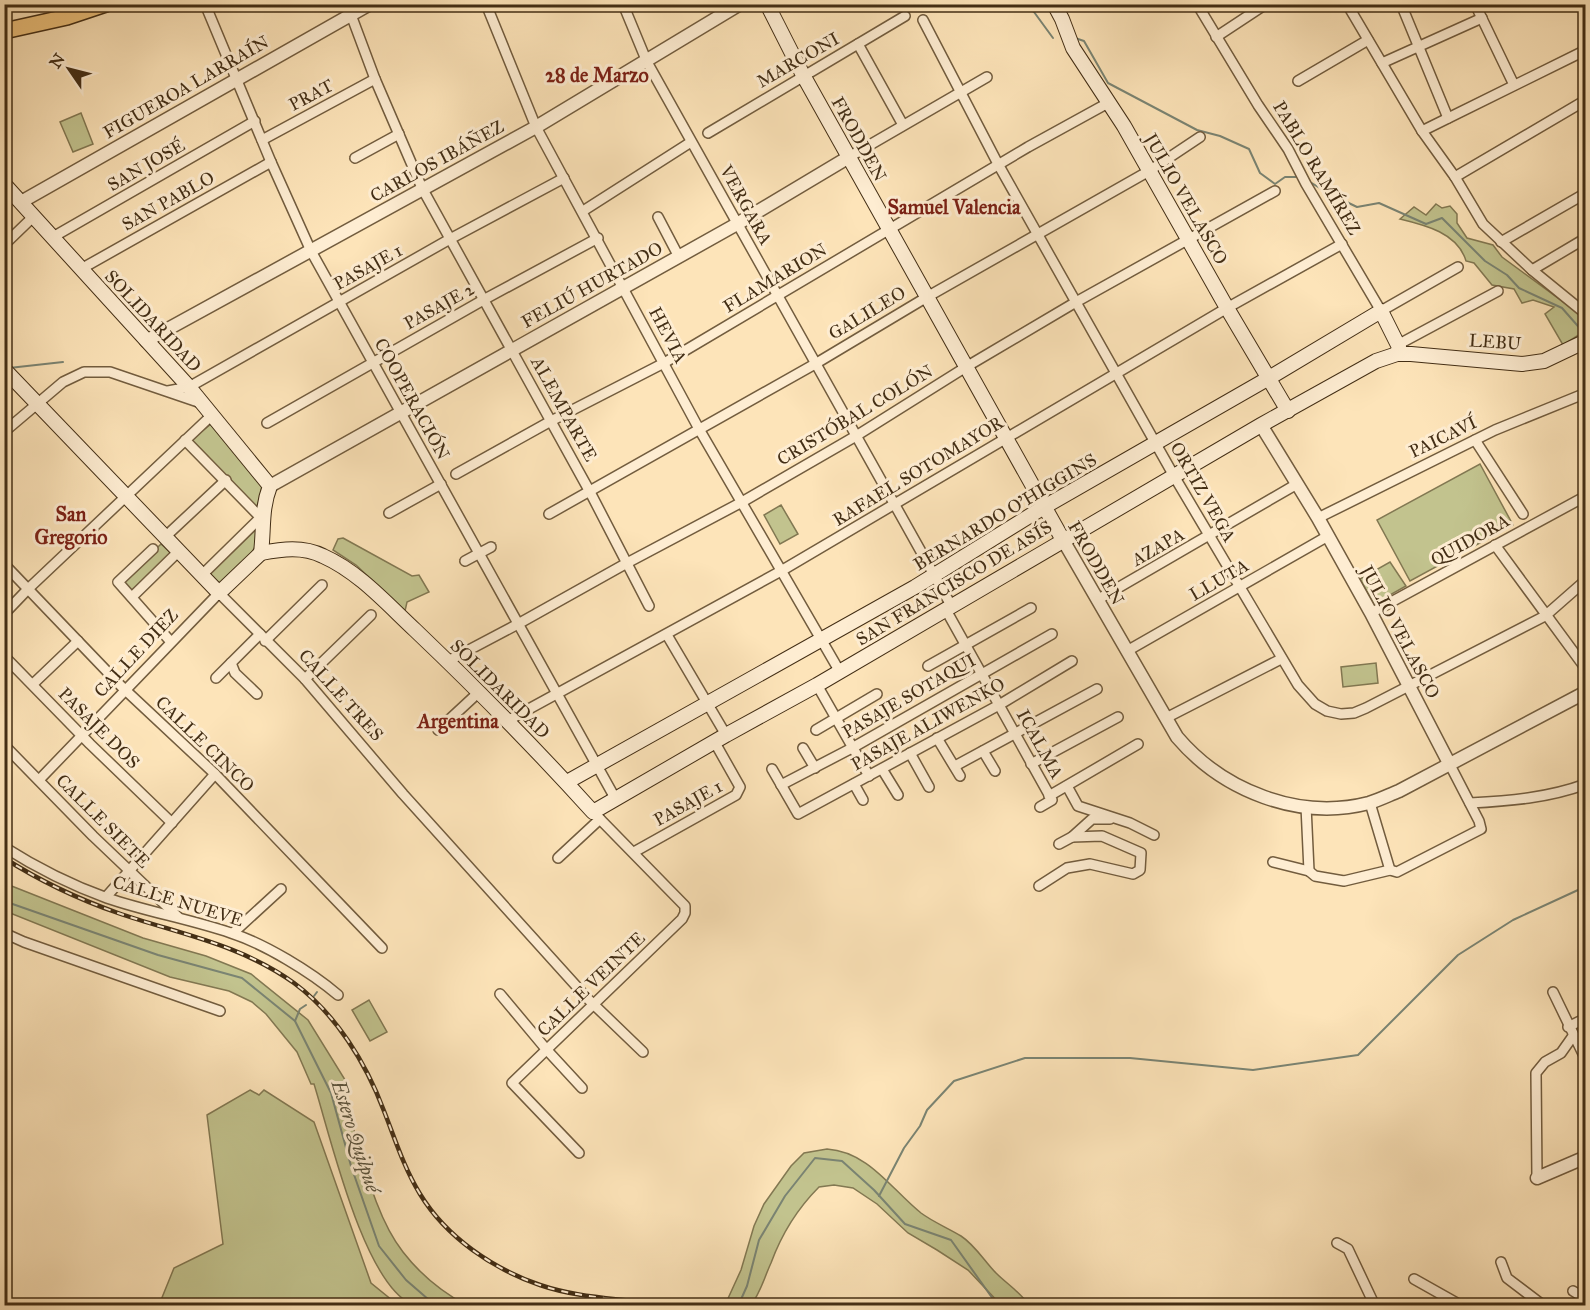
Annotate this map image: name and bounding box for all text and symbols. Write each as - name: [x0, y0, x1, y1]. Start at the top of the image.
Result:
- street label: MARCONI: [753, 27, 843, 92]
- street label: FIGUEROA LARRAÍN: [98, 29, 273, 143]
- north arrow: [39, 39, 99, 99]
- text: N: [45, 49, 69, 72]
- district label: 28 de Marzo: [545, 63, 649, 87]
- street label: PRAT: [285, 74, 337, 116]
- street label: FRODDEN: [827, 93, 891, 185]
- street label: PABLO RAMÍREZ: [1268, 96, 1367, 239]
- street label: CARLOS IBÁÑEZ: [365, 113, 508, 207]
- street label: JULIO VELASCO: [1138, 128, 1232, 269]
- street label: SAN JOSÉ: [102, 132, 189, 197]
- street label: VERGARA: [715, 160, 777, 249]
- street label: SAN PABLO: [118, 167, 218, 235]
- district label: Samuel Valencia: [887, 195, 1021, 219]
- street label: FELIÚ HURTADO: [517, 235, 666, 333]
- street label: FLAMARION: [719, 238, 831, 318]
- street label: PASAJE 1: [330, 239, 407, 296]
- street label: SOLIDARIDAD: [100, 265, 206, 377]
- street label: PASAJE 2: [400, 278, 479, 335]
- street label: GALILEO: [824, 281, 910, 345]
- street label: HEVIA: [644, 303, 692, 367]
- street label: LEBU: [1468, 329, 1523, 355]
- street label: COOPERACIÓN: [370, 333, 456, 464]
- street label: ALEMPARTE: [526, 352, 602, 465]
- street label: CRISTÓBAL COLÓN: [772, 358, 937, 470]
- street label: PAICAVÍ: [1405, 409, 1481, 463]
- street label: RAFAEL SOTOMAYOR: [829, 411, 1008, 531]
- street label: ORTIZ VEGA: [1166, 438, 1240, 546]
- street label: BERNARDO O'HIGGINS: [909, 449, 1101, 575]
- district label: San Gregorio: [35, 502, 107, 550]
- street label: QUIDORA: [1427, 509, 1513, 571]
- street label: SAN FRANCISCO DE ASÍS: [851, 514, 1056, 650]
- street label: FRODDEN: [1063, 517, 1129, 609]
- street label: AZAPA: [1127, 523, 1188, 571]
- street label: LLUTA: [1186, 554, 1252, 606]
- street label: JULIO VELASCO: [1354, 560, 1444, 703]
- street label: CALLE DIEZ: [89, 604, 183, 702]
- street label: SOLIDARIDAD: [446, 635, 554, 743]
- street label: CALLE TRES: [294, 645, 388, 745]
- street label: PASAJE SOTAQUI: [838, 649, 980, 744]
- street label: PASAJE ALIWENKO: [847, 673, 1009, 776]
- street label: PASAJE DOS: [53, 683, 144, 774]
- street label: CALLE CINCO: [151, 691, 259, 797]
- street label: ICALMA: [1012, 705, 1068, 783]
- district label: Argentina: [415, 709, 499, 734]
- street label: CALLE SIETE: [51, 769, 155, 873]
- street label: PASAJE 1: [650, 775, 727, 832]
- street label: CALLE NUEVE: [110, 871, 246, 931]
- street label: CALLE VEINTE: [533, 927, 650, 1041]
- water label: Estero Quilpué: [325, 1076, 387, 1199]

